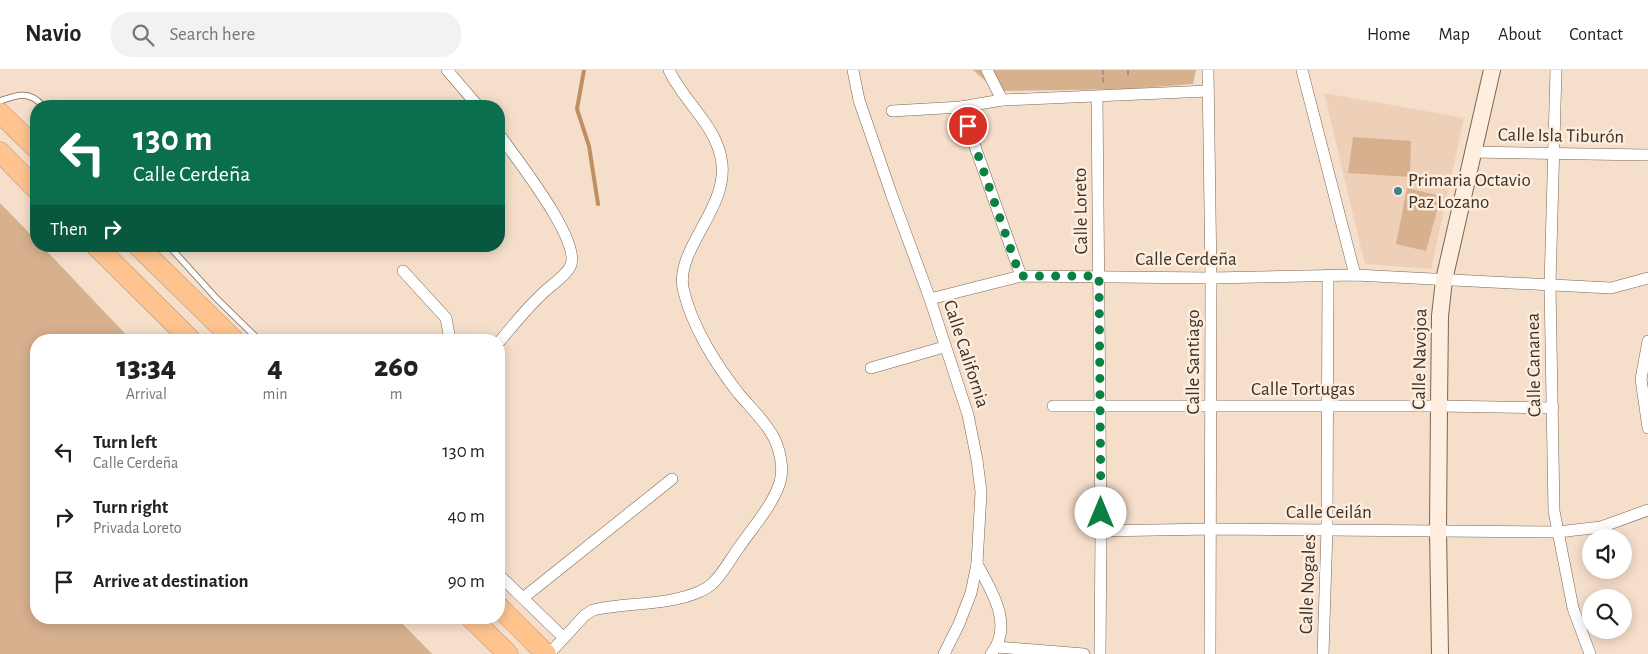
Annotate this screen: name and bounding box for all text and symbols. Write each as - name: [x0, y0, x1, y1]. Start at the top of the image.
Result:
- search box: [111, 12, 461, 57]
- icon: search: [129, 21, 157, 49]
- text: Navio: [25, 22, 81, 46]
- text: Search here: [169, 25, 255, 44]
- text: Home: [1367, 26, 1410, 44]
- text: Map: [1438, 26, 1470, 44]
- text: About: [1498, 26, 1541, 44]
- text: Contact: [1569, 26, 1623, 44]
- pin: [947, 105, 989, 147]
- icon: arrive: [954, 112, 982, 140]
- icon: left: [50, 120, 115, 185]
- text: 130 m: [133, 122, 212, 157]
- street label: Calle Isla Tiburón: [1498, 125, 1624, 147]
- text: Calle Cerdeña: [133, 163, 251, 185]
- street label: Calle Loreto: [1071, 167, 1091, 255]
- place label: Primaria Octavio Paz Lozano: [1408, 171, 1531, 212]
- marker: Primaria Octavio Paz Lozano: [1392, 185, 1404, 197]
- icon: right: [98, 215, 126, 243]
- text: Then: [50, 220, 88, 239]
- street label: Calle Cerdeña: [1135, 250, 1237, 269]
- street label: Calle California: [940, 298, 992, 410]
- street label: Calle Navojoa: [1410, 308, 1430, 410]
- street label: Calle Santiago: [1184, 310, 1203, 414]
- street label: Calle Cananea: [1524, 313, 1544, 417]
- text: 13:34: [116, 352, 176, 382]
- text: 4: [267, 352, 283, 382]
- text: 260: [374, 352, 419, 382]
- street label: Calle Tortugas: [1251, 380, 1355, 399]
- text: Arrival: [126, 386, 167, 402]
- text: min: [263, 386, 288, 402]
- text: m: [390, 386, 403, 402]
- text: Turn left: [93, 433, 157, 452]
- icon: left: [50, 438, 78, 466]
- text: 130 m: [442, 442, 485, 461]
- text: Calle Cerdeña: [93, 455, 178, 471]
- position arrow: [1074, 486, 1126, 538]
- text: Turn right: [93, 498, 168, 517]
- icon: right: [50, 503, 78, 531]
- street label: Calle Ceilán: [1286, 503, 1372, 522]
- text: 40 m: [447, 507, 485, 526]
- text: Privada Loreto: [93, 520, 182, 536]
- map controls: [1582, 529, 1632, 639]
- button: sound: [1582, 529, 1632, 579]
- street label: Calle Nogales: [1297, 534, 1319, 634]
- icon: arrive: [50, 568, 78, 596]
- text: Arrive at destination: [93, 572, 249, 591]
- text: 90 m: [448, 572, 485, 591]
- button: search: [1582, 589, 1632, 639]

